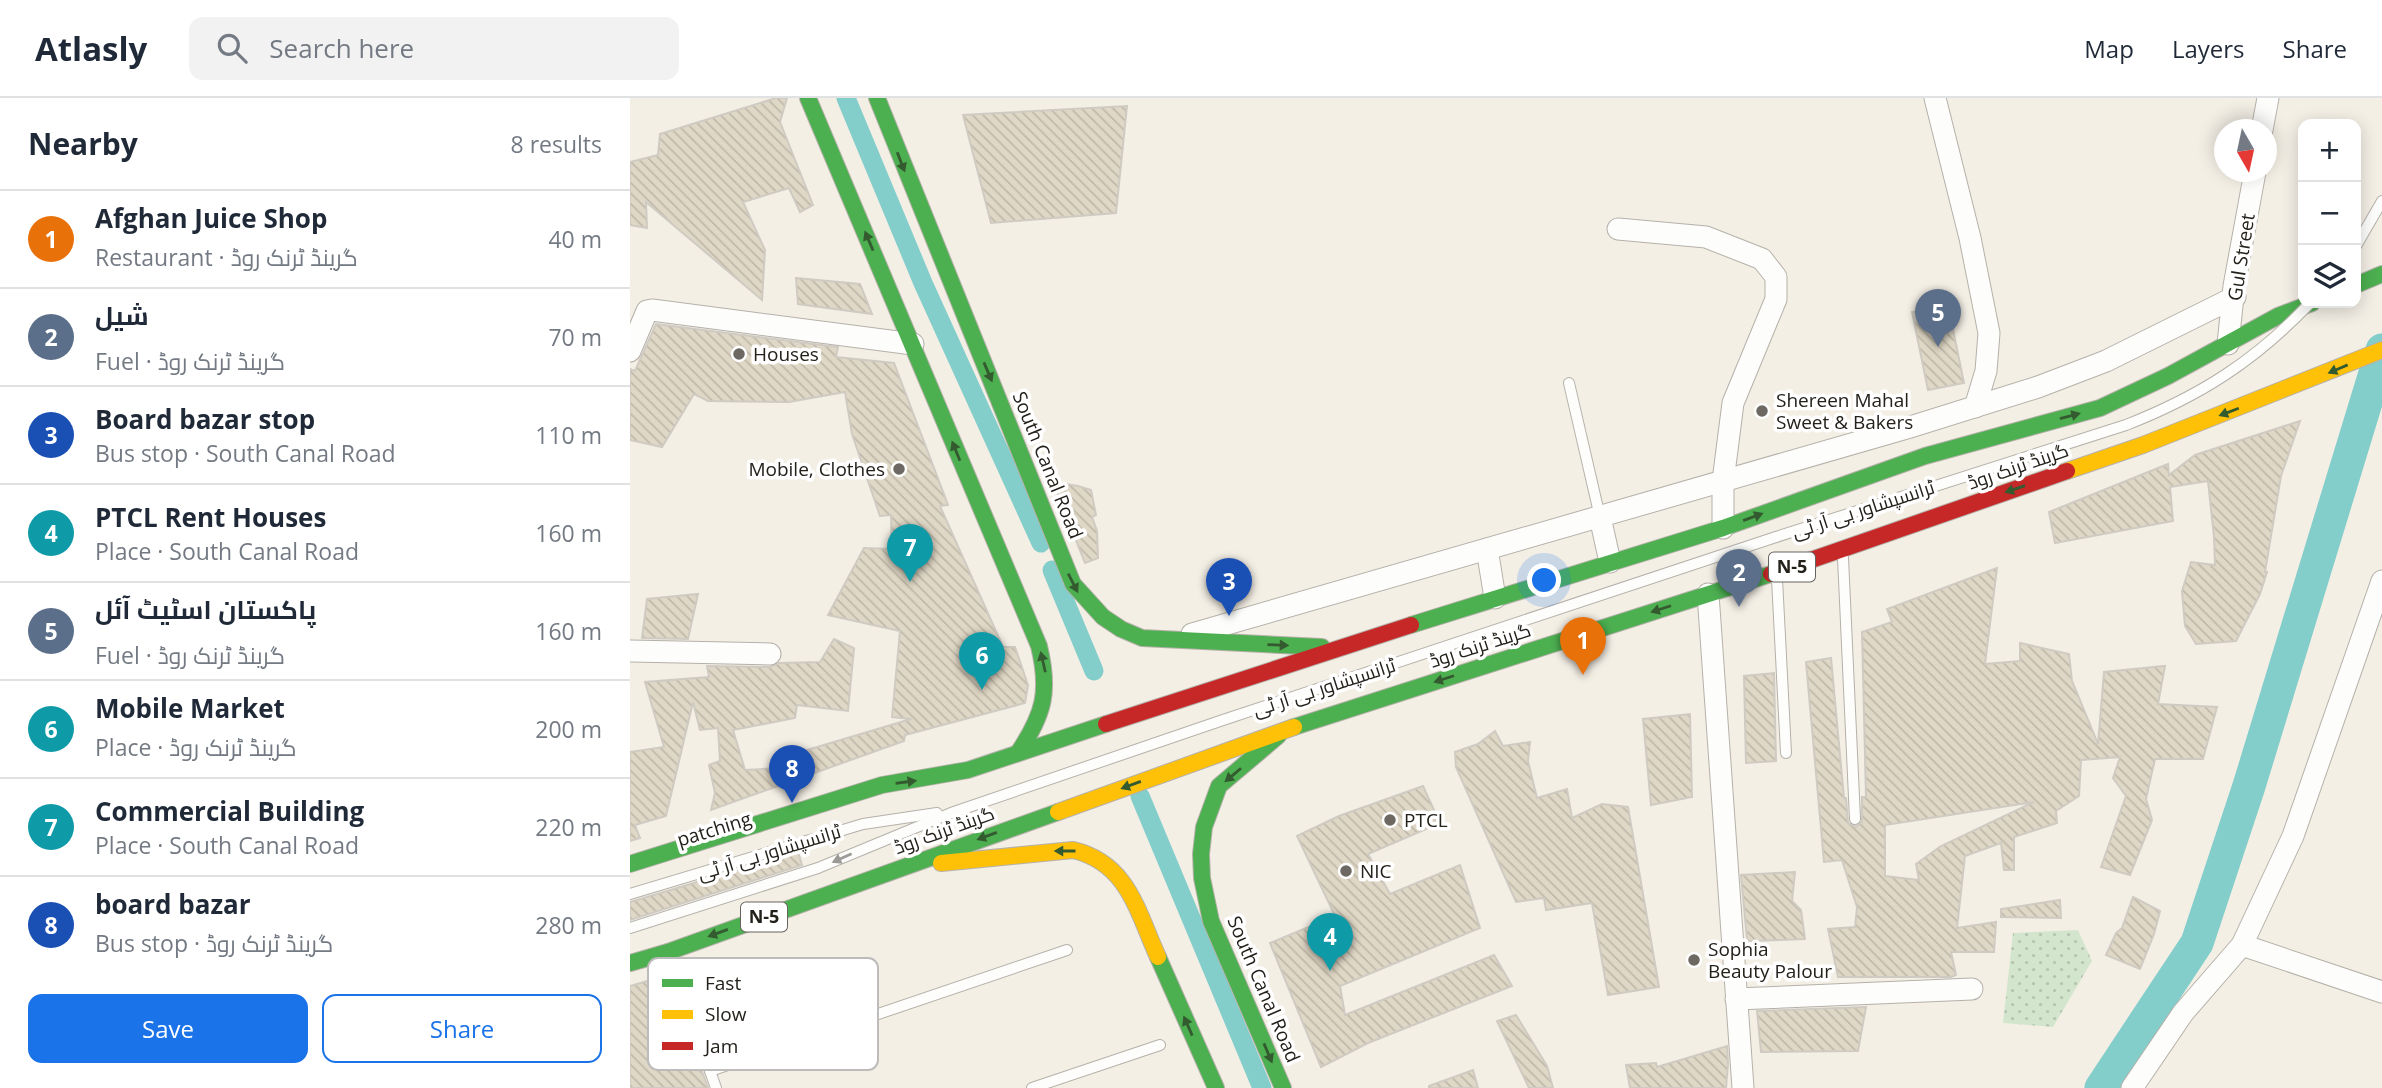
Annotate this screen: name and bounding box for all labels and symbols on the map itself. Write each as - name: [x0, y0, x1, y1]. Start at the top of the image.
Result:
- north arrow: [2214, 119, 2277, 182]
- one-way arrow: [896, 151, 907, 172]
- street label: Gul Street: [2221, 211, 2261, 303]
- one-way arrow: [863, 231, 874, 252]
- pin: 5: [1915, 289, 1961, 347]
- place label: Houses: [753, 341, 819, 367]
- marker: Houses: [731, 346, 747, 362]
- one-way arrow: [982, 362, 993, 383]
- one-way arrow: [2327, 363, 2348, 374]
- street label: South Canal Road: [1007, 387, 1089, 543]
- place label: Shereen Mahal Sweet & Bakers: [1776, 387, 1913, 435]
- marker: Shereen Mahal Sweet & Bakers: [1754, 403, 1770, 419]
- one-way arrow: [2219, 406, 2240, 417]
- one-way arrow: [2060, 411, 2081, 421]
- street label: گرینڈ ٹرنک روڈ: [1964, 437, 2072, 495]
- one-way arrow: [951, 441, 962, 462]
- place label: Mobile, Clothes: [748, 456, 885, 482]
- marker: Mobile, Clothes: [891, 461, 907, 477]
- street label: ٹرانسپشاور بی آر ٹی: [1788, 473, 1939, 544]
- one-way arrow: [2005, 484, 2026, 495]
- one-way arrow: [1742, 511, 1763, 522]
- pin: 7: [887, 524, 933, 582]
- pin: 2: [1716, 549, 1762, 607]
- road number: N-5: [1769, 552, 1815, 582]
- pin: 3: [1206, 558, 1252, 616]
- your location: [1527, 563, 1561, 597]
- one-way arrow: [1068, 573, 1079, 593]
- one-way arrow: [1650, 604, 1671, 615]
- street label: گرینڈ ٹرنک روڈ: [1426, 616, 1534, 674]
- pin: 1: [1560, 617, 1606, 675]
- pin: 6: [959, 632, 1005, 690]
- one-way arrow: [1267, 640, 1289, 651]
- one-way arrow: [1037, 651, 1048, 673]
- street label: ٹرانسپشاور بی آر ٹی: [1249, 651, 1400, 722]
- one-way arrow: [1434, 674, 1455, 685]
- pin: 8: [769, 745, 815, 803]
- one-way arrow: [1224, 767, 1242, 782]
- one-way arrow: [896, 776, 918, 787]
- one-way arrow: [1120, 780, 1141, 791]
- street label: گرینڈ ٹرنک روڈ: [890, 800, 998, 860]
- street label: patching: [674, 805, 754, 853]
- place label: PTCL: [1404, 807, 1448, 833]
- marker: PTCL: [1382, 812, 1398, 828]
- street label: ٹرانسپشاور بی آر ٹی: [694, 818, 845, 886]
- one-way arrow: [977, 831, 998, 842]
- one-way arrow: [1054, 845, 1076, 857]
- one-way arrow: [832, 853, 853, 864]
- place label: NIC: [1360, 858, 1392, 884]
- marker: NIC: [1338, 863, 1354, 879]
- road number: N-5: [741, 902, 787, 932]
- street label: South Canal Road: [1221, 912, 1307, 1066]
- pin: 4: [1307, 913, 1353, 971]
- one-way arrow: [707, 928, 728, 939]
- place label: Sophia Beauty Palour: [1708, 936, 1832, 984]
- marker: Sophia Beauty Palour: [1686, 952, 1702, 968]
- legend: [648, 958, 878, 1070]
- text: Fast: [705, 970, 741, 996]
- text: Slow: [705, 1001, 747, 1027]
- one-way arrow: [1182, 1016, 1194, 1036]
- text: Jam: [703, 1033, 738, 1059]
- one-way arrow: [1263, 1043, 1274, 1064]

